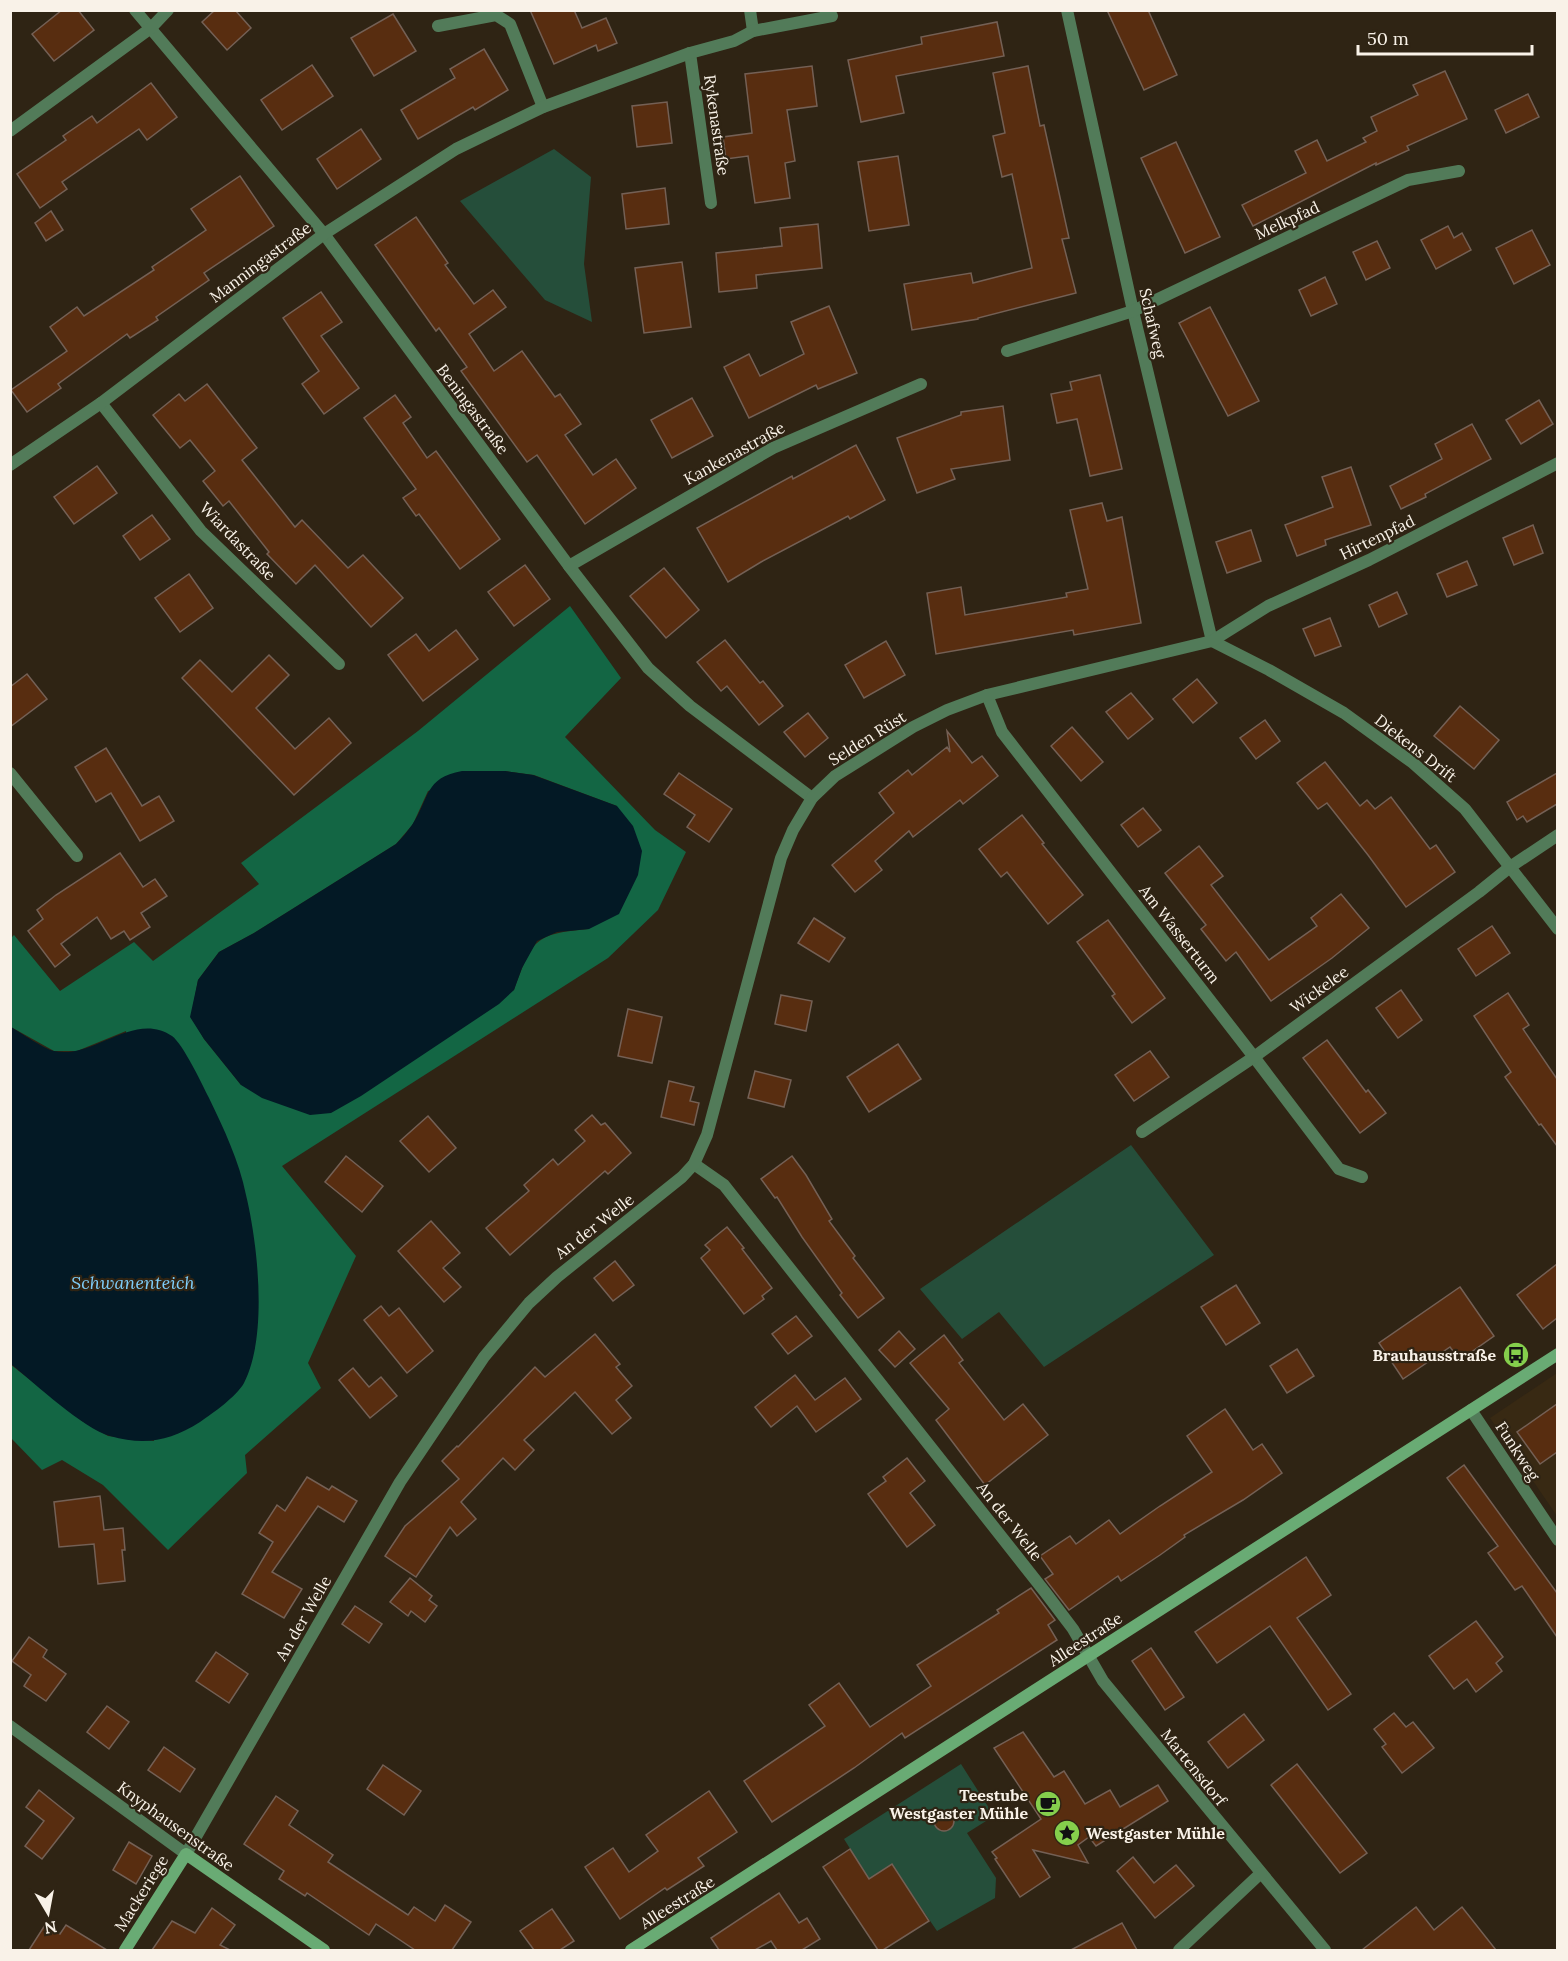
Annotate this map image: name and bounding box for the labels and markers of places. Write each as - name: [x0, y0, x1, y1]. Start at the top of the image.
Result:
- bus stop icon: Brauhausstraße: [1501, 1340, 1531, 1370]
- place label: Brauhausstraße: [1372, 1345, 1496, 1365]
- place label: Teestube Westgaster Mühle: [889, 1785, 1028, 1823]
- cafe icon: Teestube Westgaster Mühle: [1033, 1789, 1063, 1819]
- place icon: Westgaster Mühle: [1052, 1818, 1082, 1848]
- place label: Westgaster Mühle: [1086, 1823, 1225, 1843]

